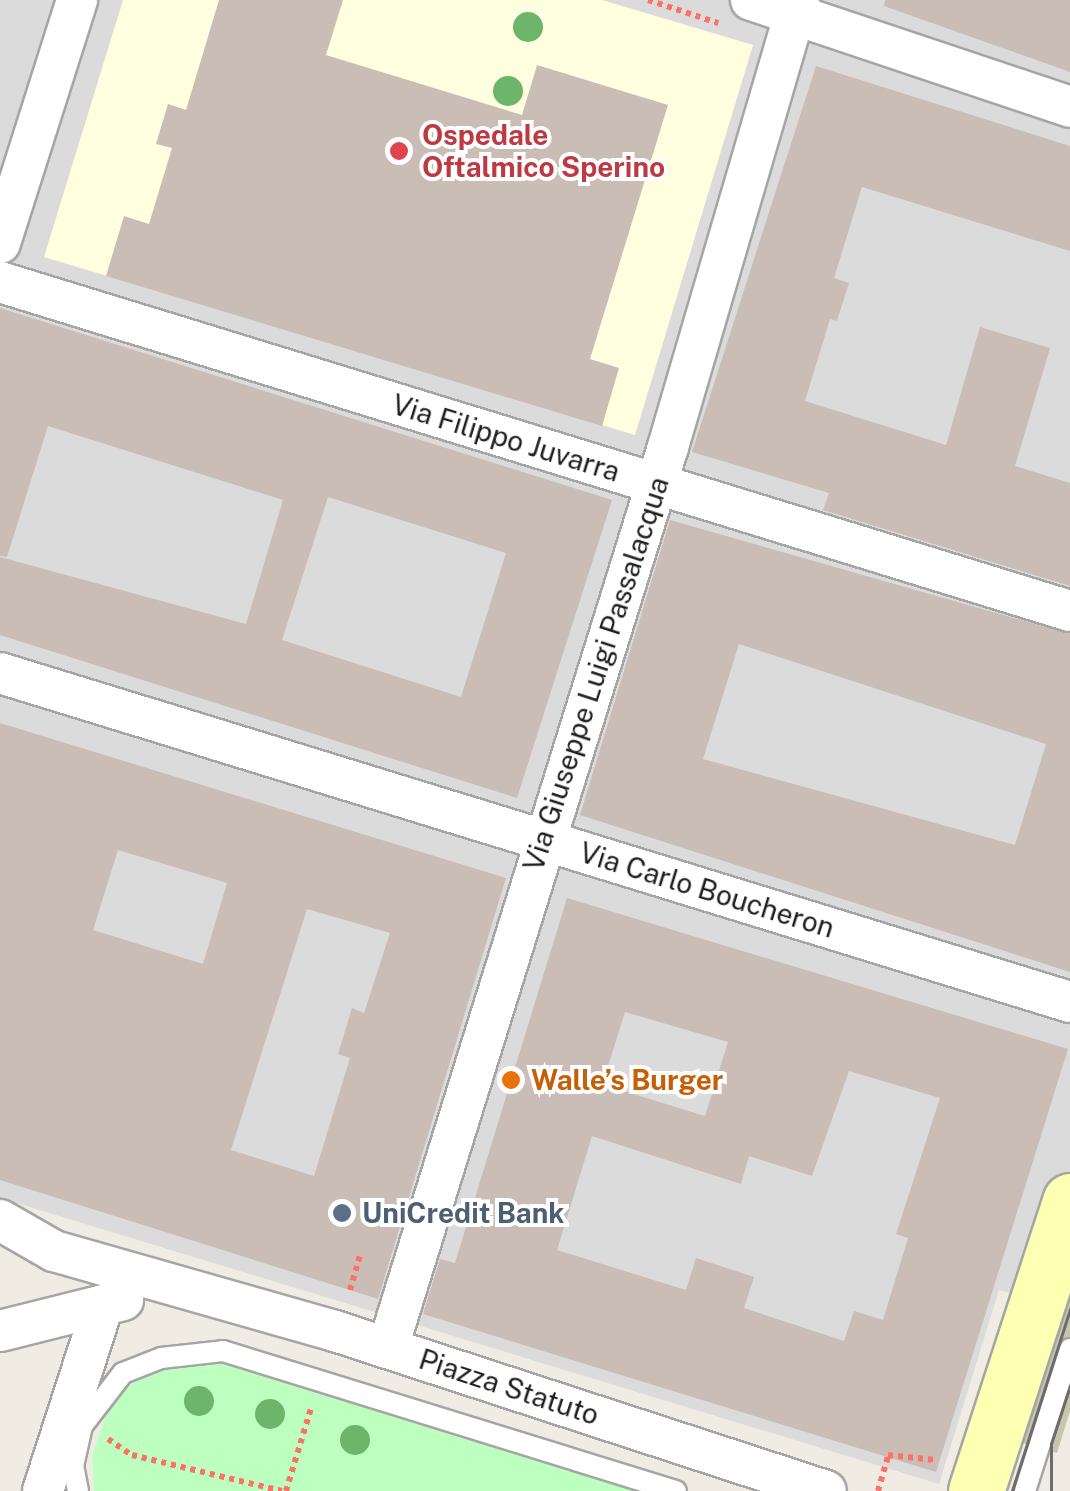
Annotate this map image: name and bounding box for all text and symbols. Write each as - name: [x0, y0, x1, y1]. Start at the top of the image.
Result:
- place label: Ospedale Oftalmico Sperino: [422, 118, 665, 184]
- marker: Ospedale Oftalmico Sperino: [386, 138, 412, 164]
- street label: Via Filippo Juvarra: [388, 387, 624, 489]
- street label: Via Giuseppe Luigi Passalacqua: [516, 473, 676, 875]
- street label: Via Carlo Boucheron: [576, 835, 838, 945]
- place label: Walle’s Burger: [531, 1063, 724, 1097]
- marker: Walle’s Burger: [500, 1069, 522, 1091]
- place label: UniCredit Bank: [362, 1196, 565, 1230]
- marker: UniCredit Bank: [331, 1202, 353, 1224]
- street label: Piazza Statuto: [415, 1342, 603, 1432]

